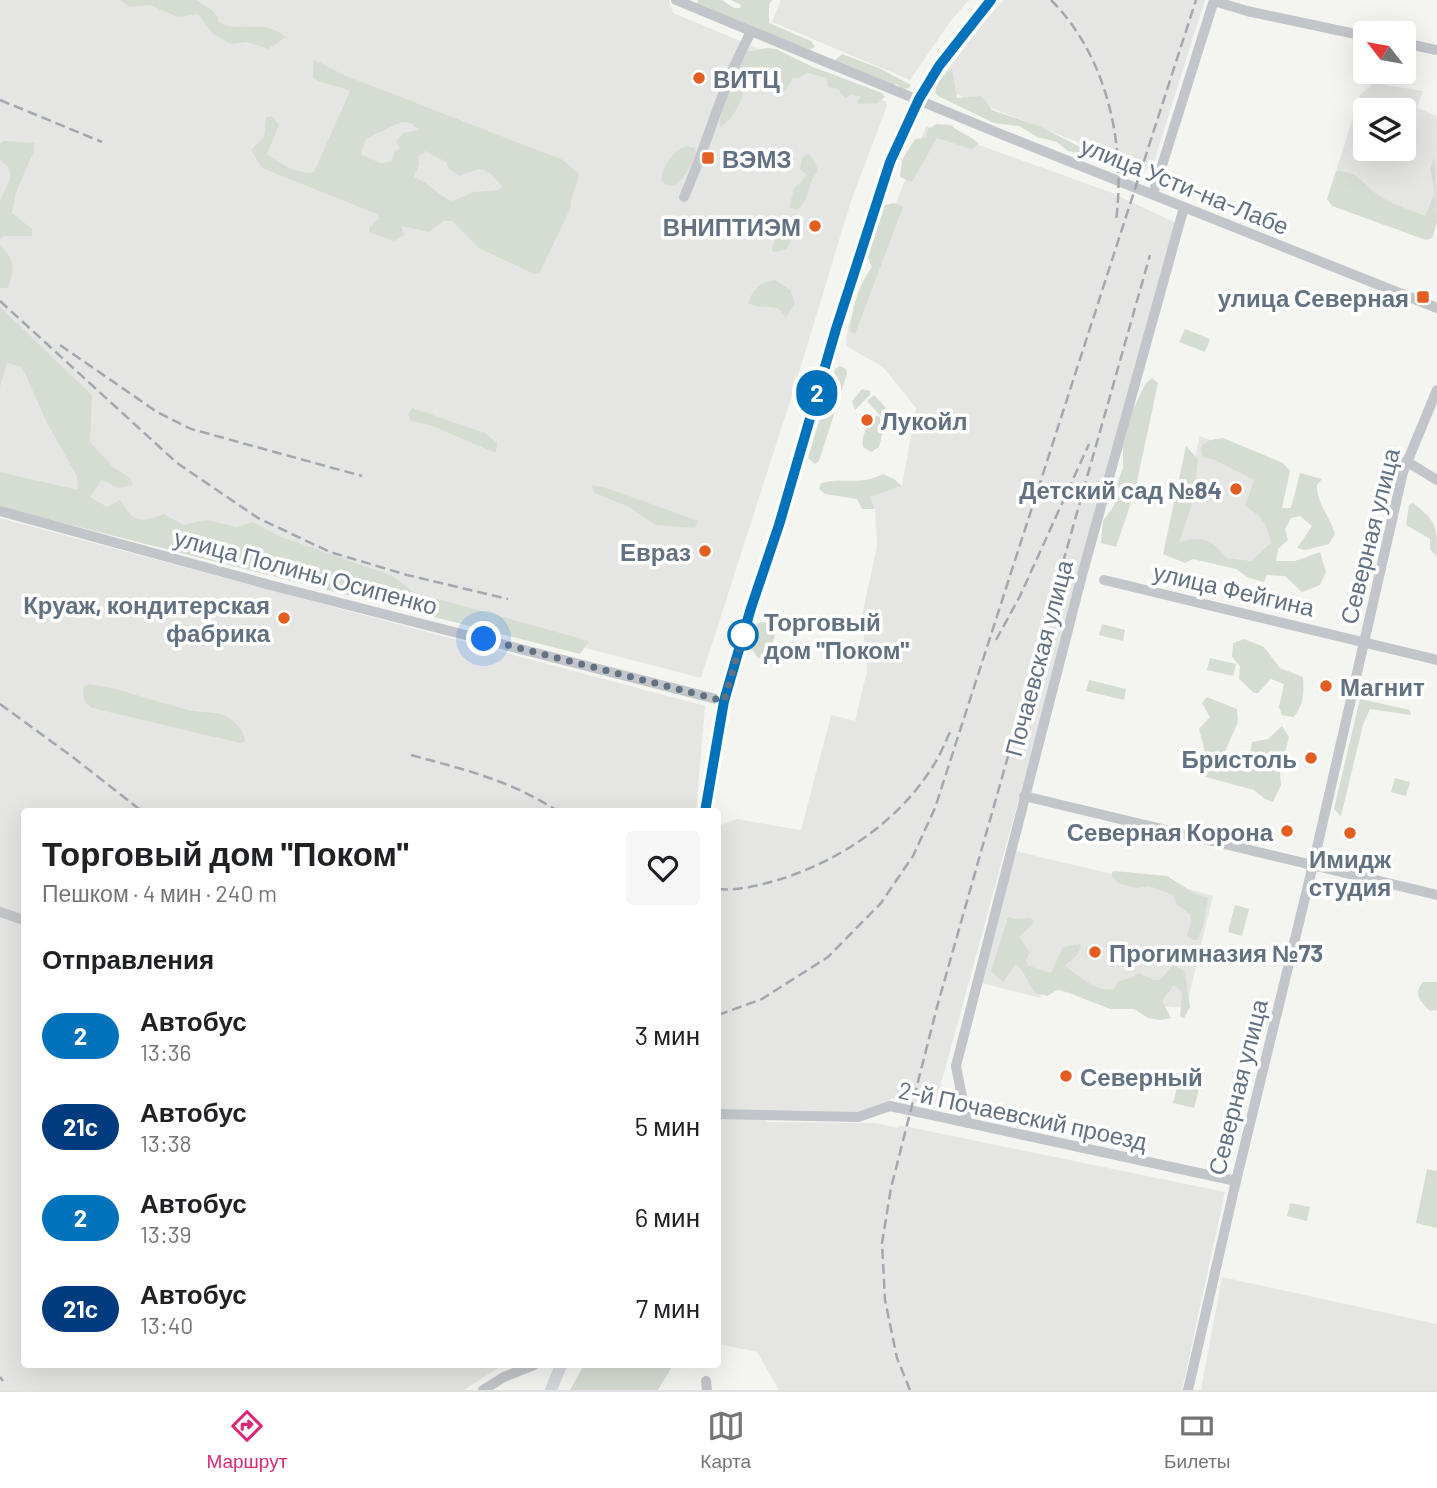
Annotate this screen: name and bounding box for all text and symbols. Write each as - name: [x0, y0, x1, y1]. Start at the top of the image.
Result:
- north arrow: [1353, 21, 1416, 84]
- map controls: [1353, 21, 1416, 161]
- place label: ВИТЦ: [713, 64, 780, 93]
- marker: ВИТЦ: [691, 70, 707, 86]
- button: layers: [1353, 98, 1416, 161]
- street label: улица Усти-на-Лабе: [1077, 130, 1293, 240]
- place label: ВЭМЗ: [722, 144, 791, 173]
- marker: ВЭМЗ: [700, 150, 716, 166]
- place label: ВНИПТИЭМ: [663, 212, 801, 241]
- marker: ВНИПТИЭМ: [807, 218, 823, 234]
- place label: улица Северная: [1218, 283, 1409, 312]
- marker: улица Северная: [1415, 289, 1431, 305]
- line badge: 2: [794, 370, 840, 416]
- text: 2: [810, 378, 824, 407]
- place label: Лукойл: [881, 406, 968, 435]
- marker: Лукойл: [859, 412, 875, 428]
- street label: Северная улица: [1333, 444, 1405, 627]
- place label: Детский сад №84: [1019, 475, 1222, 504]
- marker: Детский сад №84: [1228, 481, 1244, 497]
- street label: улица Полины Осипенко: [171, 522, 441, 620]
- place label: Евраз: [620, 537, 691, 566]
- marker: Евраз: [697, 543, 713, 559]
- street label: Почаевская улица: [998, 556, 1078, 759]
- street label: улица Фейгина: [1151, 556, 1318, 622]
- place label: Круаж, кондитерская фабрика: [23, 590, 271, 647]
- place label: Торговый дом "Поком": [764, 607, 909, 664]
- marker: Круаж, кондитерская фабрика: [276, 610, 292, 626]
- marker: Торговый дом "Поком": [728, 620, 758, 650]
- your location: [466, 621, 501, 656]
- place label: Магнит: [1340, 672, 1425, 701]
- marker: Магнит: [1318, 678, 1334, 694]
- place label: Бристоль: [1181, 744, 1297, 773]
- marker: Бристоль: [1303, 750, 1319, 766]
- place label: Северная Корона: [1067, 817, 1274, 846]
- marker: Северная Корона: [1279, 823, 1295, 839]
- marker: Имидж студия: [1342, 825, 1358, 841]
- button: heart: [626, 831, 700, 905]
- text: Торговый дом "Поком": [42, 833, 409, 873]
- place label: Имидж студия: [1309, 844, 1392, 901]
- text: Пешком · 4 мин · 240 m: [42, 879, 277, 907]
- place label: Прогимназия №73: [1109, 938, 1323, 967]
- text: Отправления: [42, 943, 214, 974]
- marker: Прогимназия №73: [1087, 944, 1103, 960]
- street label: Северная улица: [1201, 995, 1273, 1178]
- text: Автобус: [140, 1005, 247, 1036]
- text: 3 мин: [635, 1019, 700, 1050]
- text: 2: [74, 1021, 87, 1050]
- text: 13:36: [140, 1038, 191, 1066]
- place label: Северный: [1080, 1062, 1203, 1091]
- marker: Северный: [1058, 1068, 1074, 1084]
- street label: 2-й Почаевский проезд: [896, 1074, 1150, 1156]
- text: Автобус: [140, 1096, 247, 1127]
- text: 5 мин: [635, 1110, 700, 1141]
- text: 21с: [63, 1112, 98, 1141]
- text: 13:38: [140, 1129, 192, 1157]
- text: Автобус: [140, 1187, 247, 1218]
- text: 6 мин: [635, 1201, 700, 1232]
- text: 2: [74, 1203, 87, 1232]
- text: 13:39: [140, 1220, 192, 1248]
- text: Автобус: [140, 1278, 247, 1309]
- text: 7 мин: [636, 1292, 700, 1323]
- text: 21с: [63, 1294, 98, 1323]
- text: 13:40: [140, 1311, 193, 1339]
- tab: Маршрут: [206, 1407, 287, 1473]
- tab: Карта: [700, 1407, 751, 1473]
- tab: Билеты: [1164, 1407, 1231, 1473]

